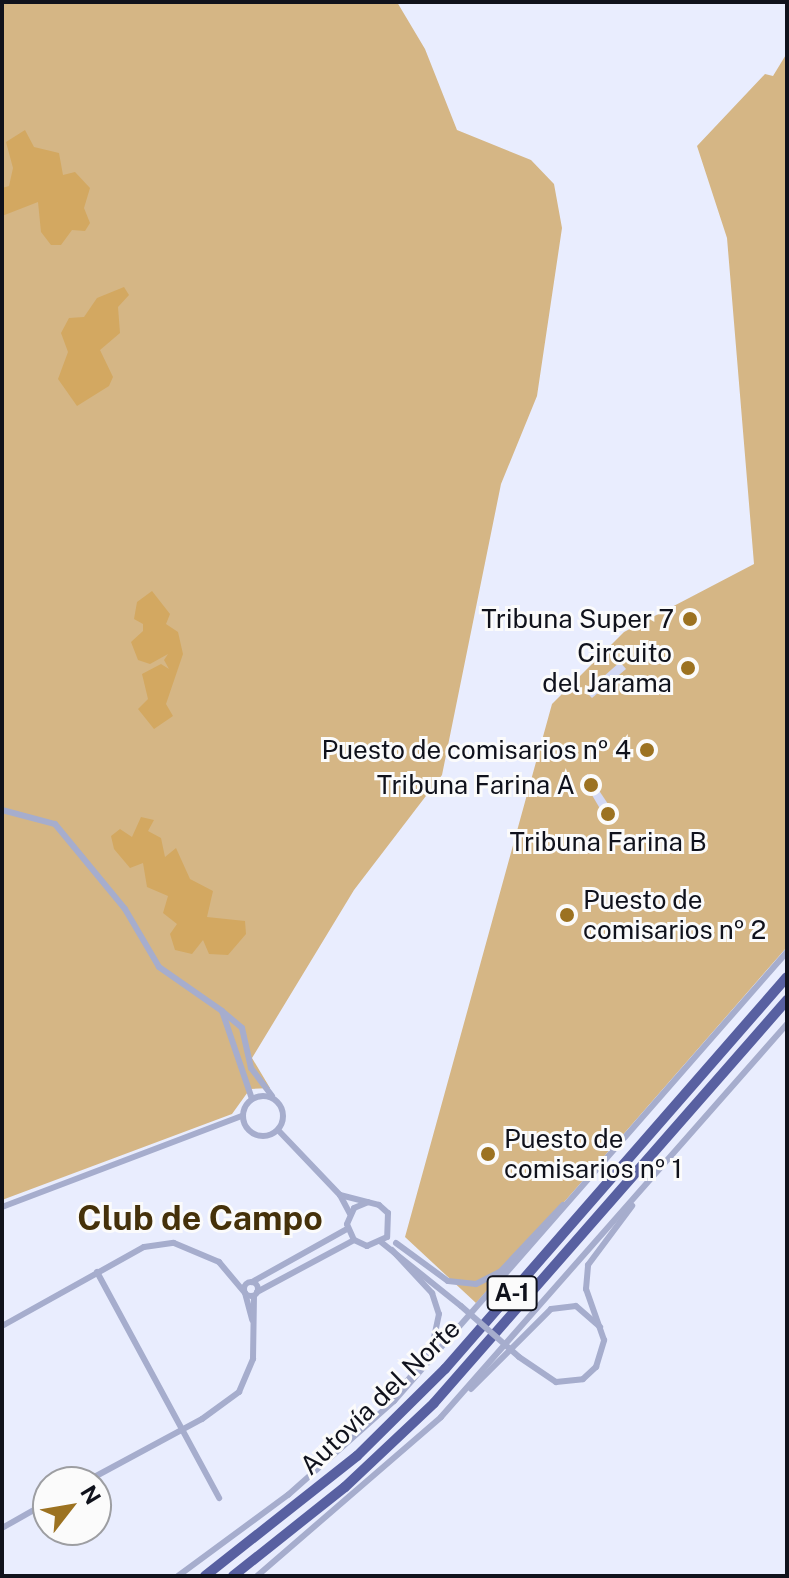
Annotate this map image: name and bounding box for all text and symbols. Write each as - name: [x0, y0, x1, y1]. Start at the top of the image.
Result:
- place label: Tribuna Super 7: [481, 603, 674, 635]
- marker: Tribuna Super 7: [681, 610, 699, 628]
- place label: Circuito del Jarama: [542, 637, 672, 698]
- marker: Circuito del Jarama: [679, 659, 697, 677]
- place label: Puesto de comisarios nº 4: [320, 734, 631, 766]
- marker: Puesto de comisarios nº 4: [638, 741, 656, 759]
- place label: Tribuna Farina A: [377, 769, 575, 801]
- marker: Tribuna Farina A: [582, 776, 600, 794]
- marker: Tribuna Farina B: [599, 805, 617, 823]
- place label: Tribuna Farina B: [509, 826, 707, 858]
- place label: Puesto de comisarios nº 2: [583, 884, 766, 946]
- marker: Puesto de comisarios nº 2: [558, 906, 576, 924]
- place label: Puesto de comisarios nº 1: [504, 1123, 682, 1184]
- marker: Puesto de comisarios nº 1: [479, 1145, 497, 1163]
- district label: Club de Campo: [77, 1199, 323, 1239]
- road number: A-1: [486, 1273, 538, 1313]
- street label: Autovía del Norte: [293, 1313, 467, 1481]
- north arrow: [32, 1466, 112, 1546]
- text: N: [75, 1481, 106, 1509]

